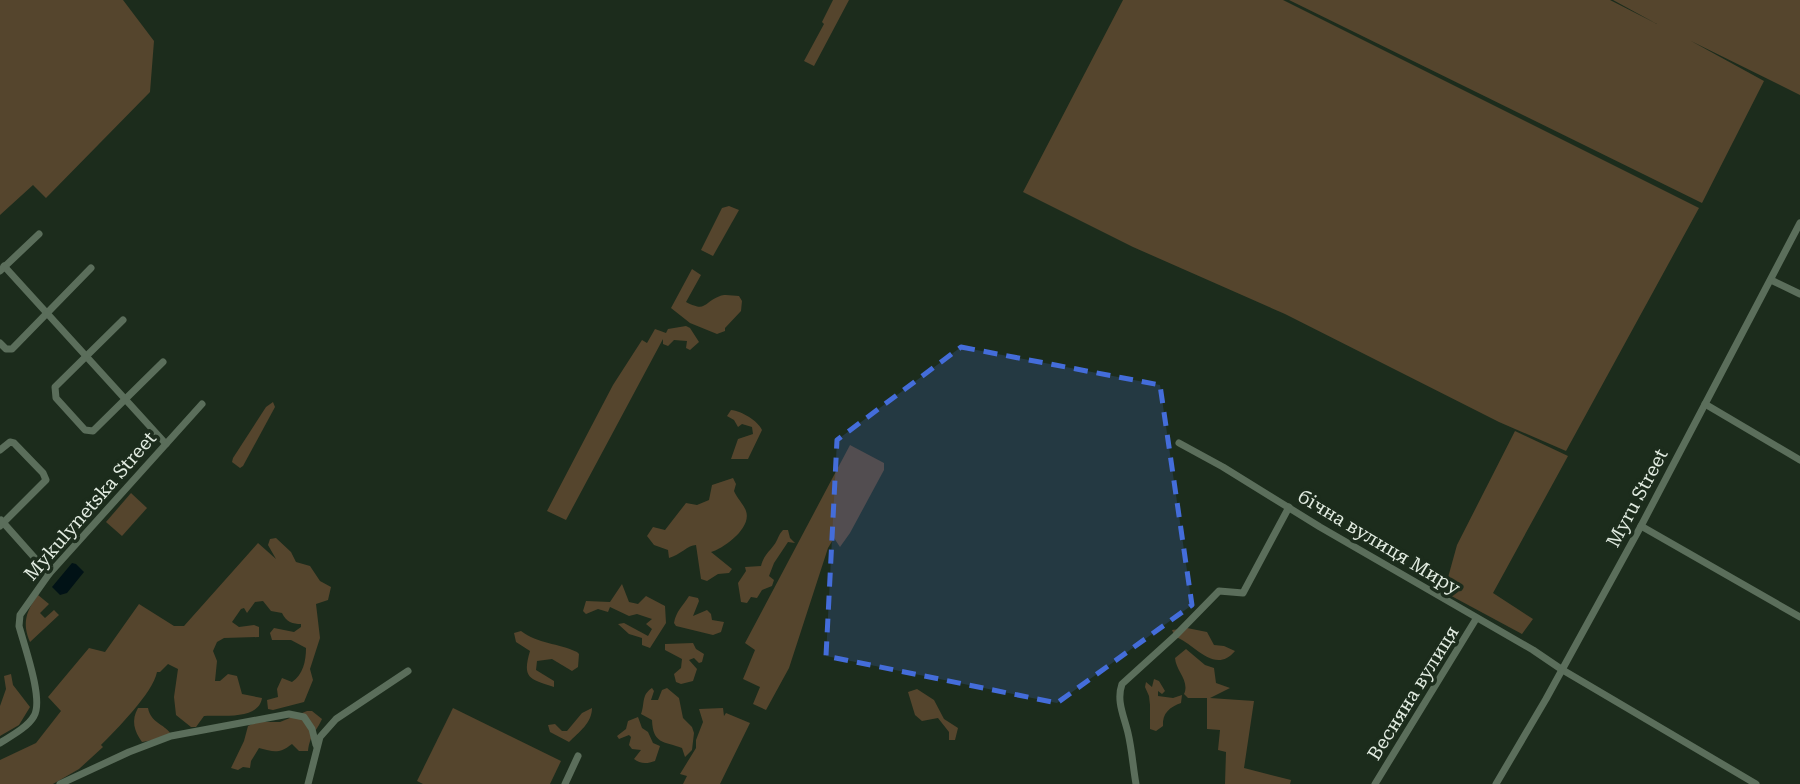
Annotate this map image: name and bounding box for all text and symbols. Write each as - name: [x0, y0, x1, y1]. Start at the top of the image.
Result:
- street label: Mykulynetska Street: [19, 427, 161, 585]
- street label: Myru Street: [1601, 445, 1673, 551]
- street label: бічна вулиця Миру: [1294, 484, 1465, 600]
- street label: Весняна вулиця: [1362, 622, 1464, 764]

